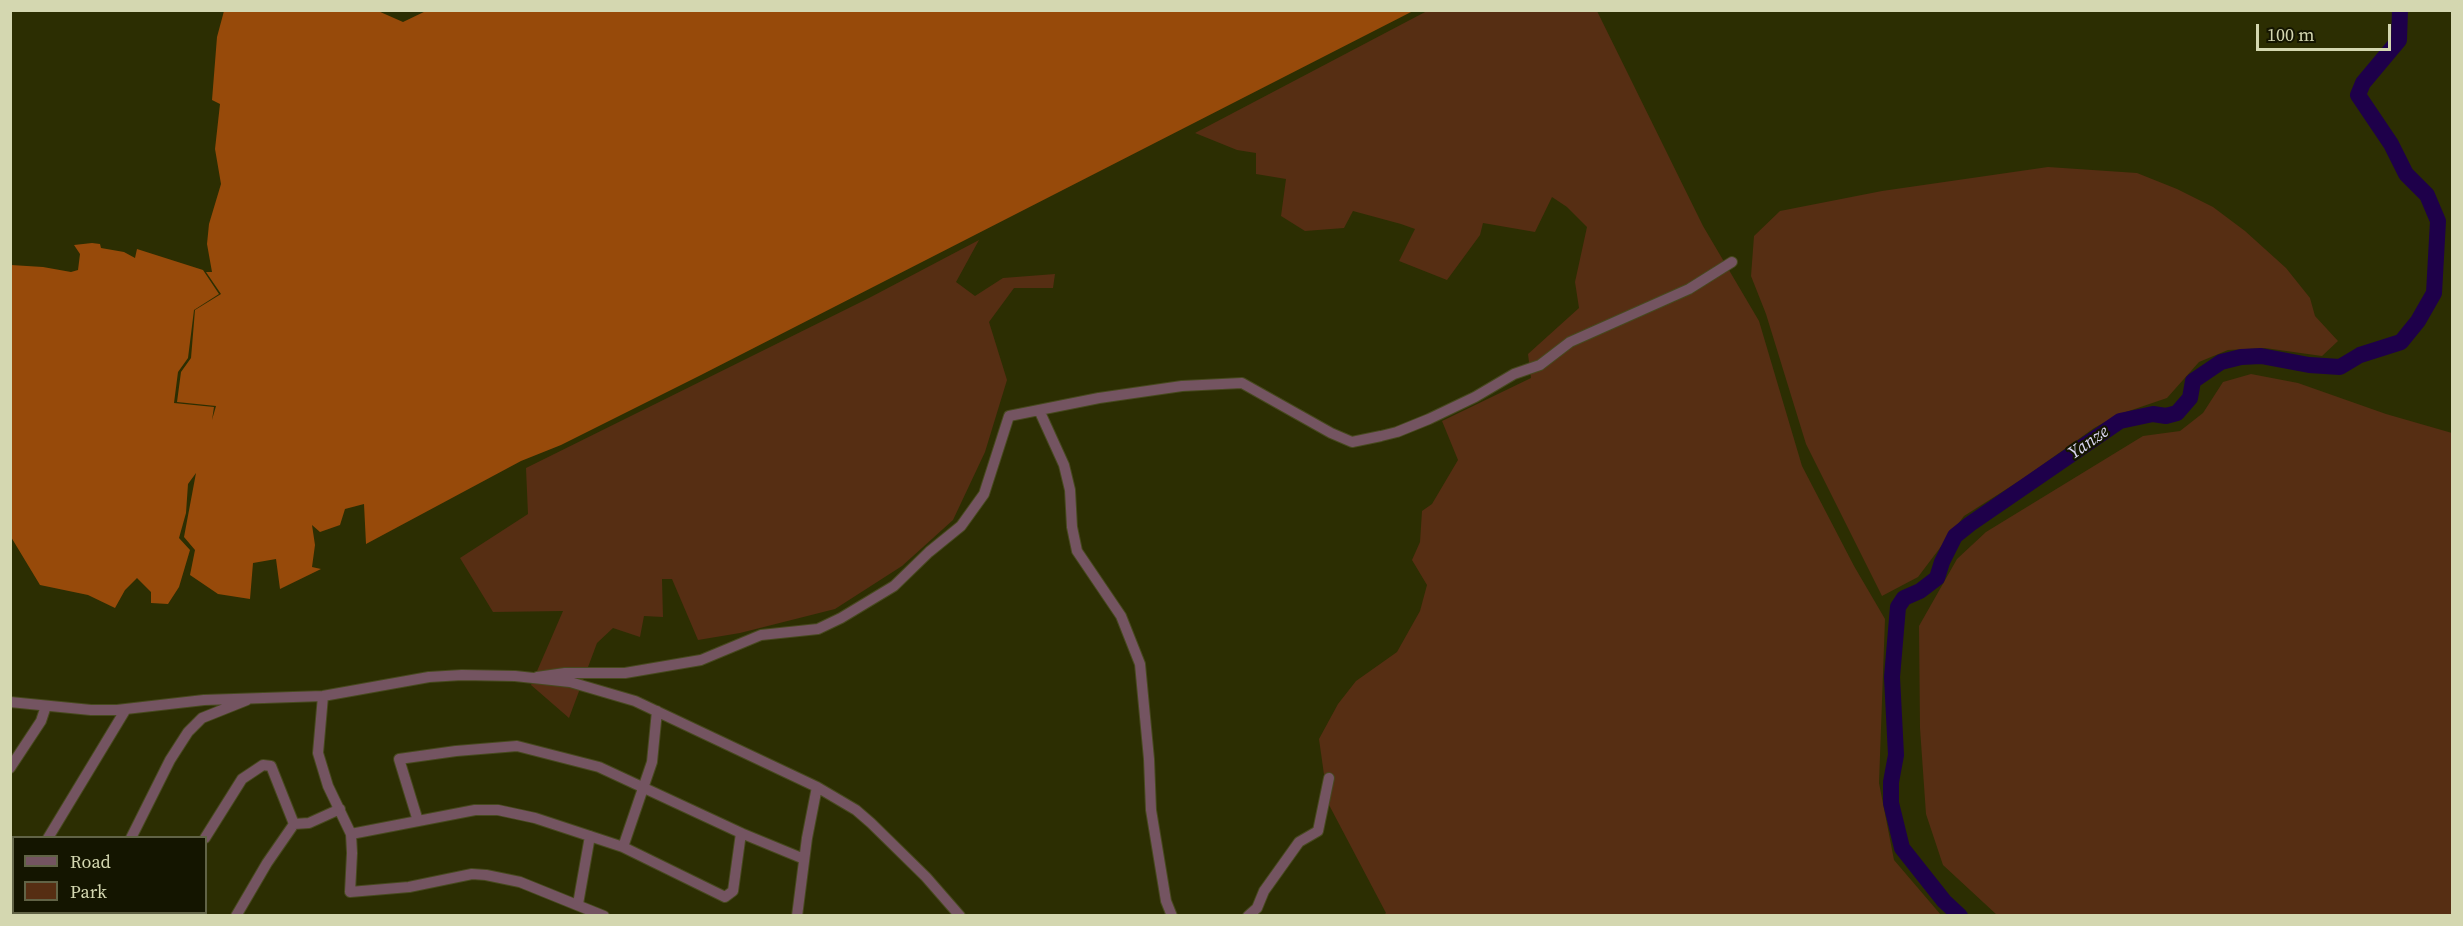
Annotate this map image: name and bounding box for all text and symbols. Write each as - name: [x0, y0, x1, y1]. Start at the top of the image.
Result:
- scale bar: [2259, 12, 2394, 50]
- text: 100 m: [2267, 22, 2314, 47]
- water label: Yanze: [2065, 421, 2113, 465]
- legend: [12, 836, 207, 914]
- text: Road: [70, 849, 111, 874]
- text: Park: [70, 879, 107, 904]

